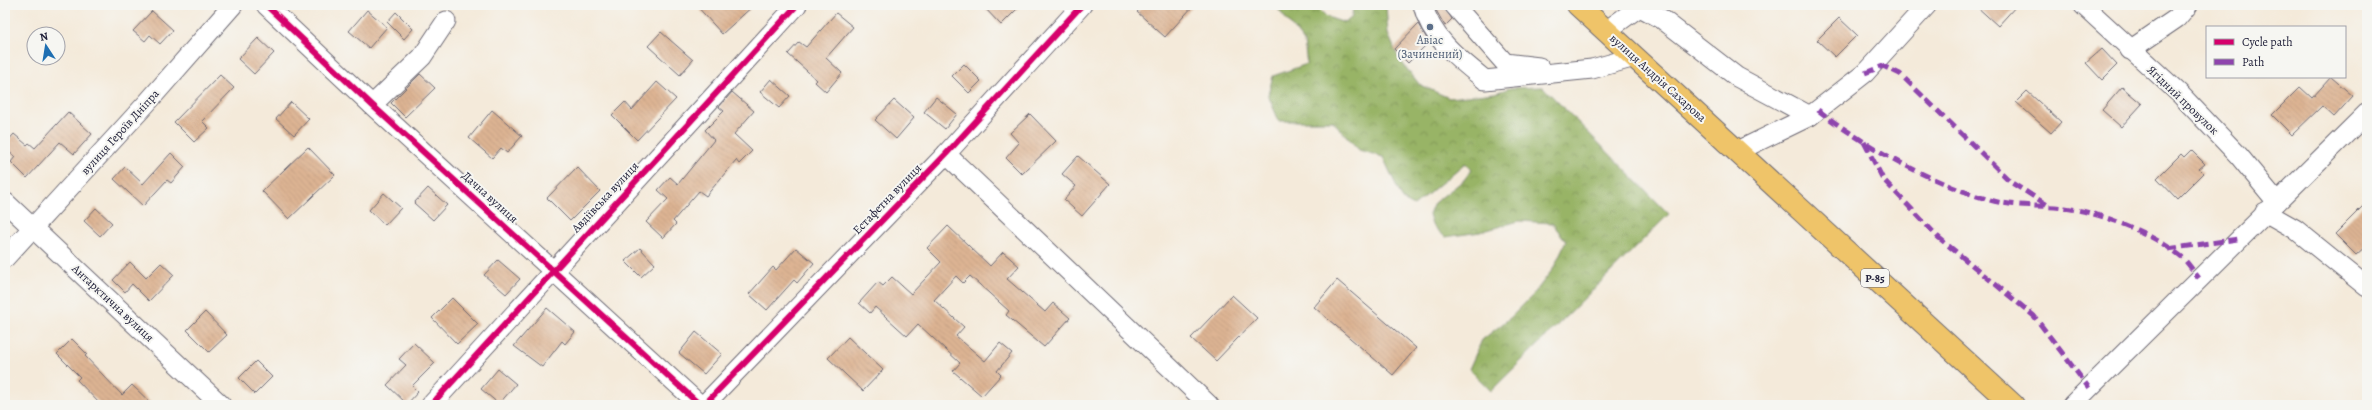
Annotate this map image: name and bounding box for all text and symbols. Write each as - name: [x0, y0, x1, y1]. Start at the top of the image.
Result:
- marker: Авіас (Зачинений): [1425, 22, 1435, 32]
- north arrow: [26, 26, 66, 66]
- legend: [2206, 26, 2346, 78]
- text: N: [39, 29, 50, 45]
- street label: вулиця Андрія Сахарова: [1606, 30, 1710, 126]
- place label: Авіас (Зачинений): [1398, 32, 1462, 62]
- text: Cycle path: [2242, 34, 2293, 50]
- text: Path: [2242, 54, 2265, 70]
- street label: Ягідний провулок: [2144, 62, 2222, 138]
- street label: вулиця Героїв Дніпра: [77, 85, 163, 178]
- street label: Авдіївська вулиця: [567, 158, 642, 237]
- street label: Естафетна вулиця: [849, 160, 925, 238]
- street label: Дачна вулиця: [458, 167, 522, 227]
- street label: Антарктична вулиця: [68, 260, 158, 345]
- road number: Р-85: [1861, 269, 1889, 287]

